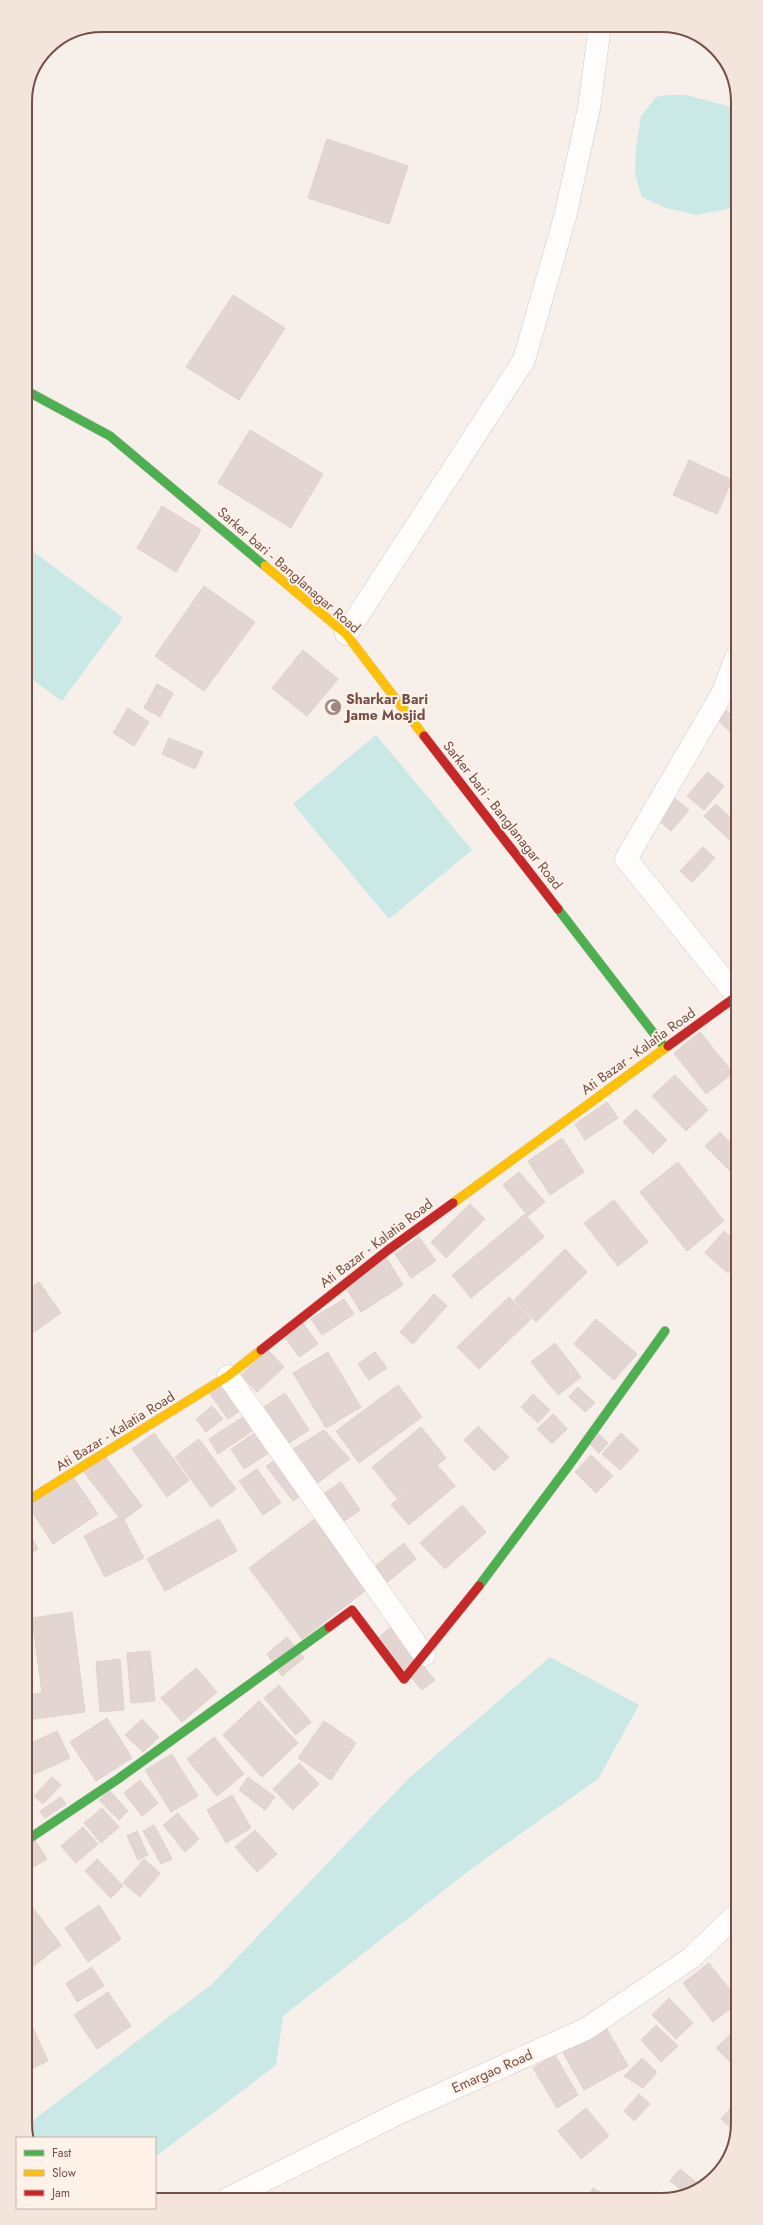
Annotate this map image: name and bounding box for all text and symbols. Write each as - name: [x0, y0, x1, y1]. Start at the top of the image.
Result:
- street label: Sarker bari - Banglanagar Road: [213, 502, 365, 638]
- place label: Sharkar Bari Jame Mosjid: [343, 689, 428, 725]
- mosque icon: Sharkar Bari Jame Mosjid: [323, 697, 343, 717]
- street label: Sarker bari - Banglanagar Road: [439, 736, 567, 894]
- street label: Ati Bazar - Kalatia Road: [577, 1003, 699, 1099]
- street label: Ati Bazar - Kalatia Road: [315, 1194, 437, 1292]
- street label: Ati Bazar - Kalatia Road: [52, 1386, 178, 1476]
- street label: Emargao Road: [448, 2044, 536, 2098]
- legend: [16, 2137, 156, 2209]
- text: Fast: [52, 2144, 71, 2162]
- text: Slow: [52, 2164, 77, 2182]
- text: Jam: [50, 2184, 70, 2202]

